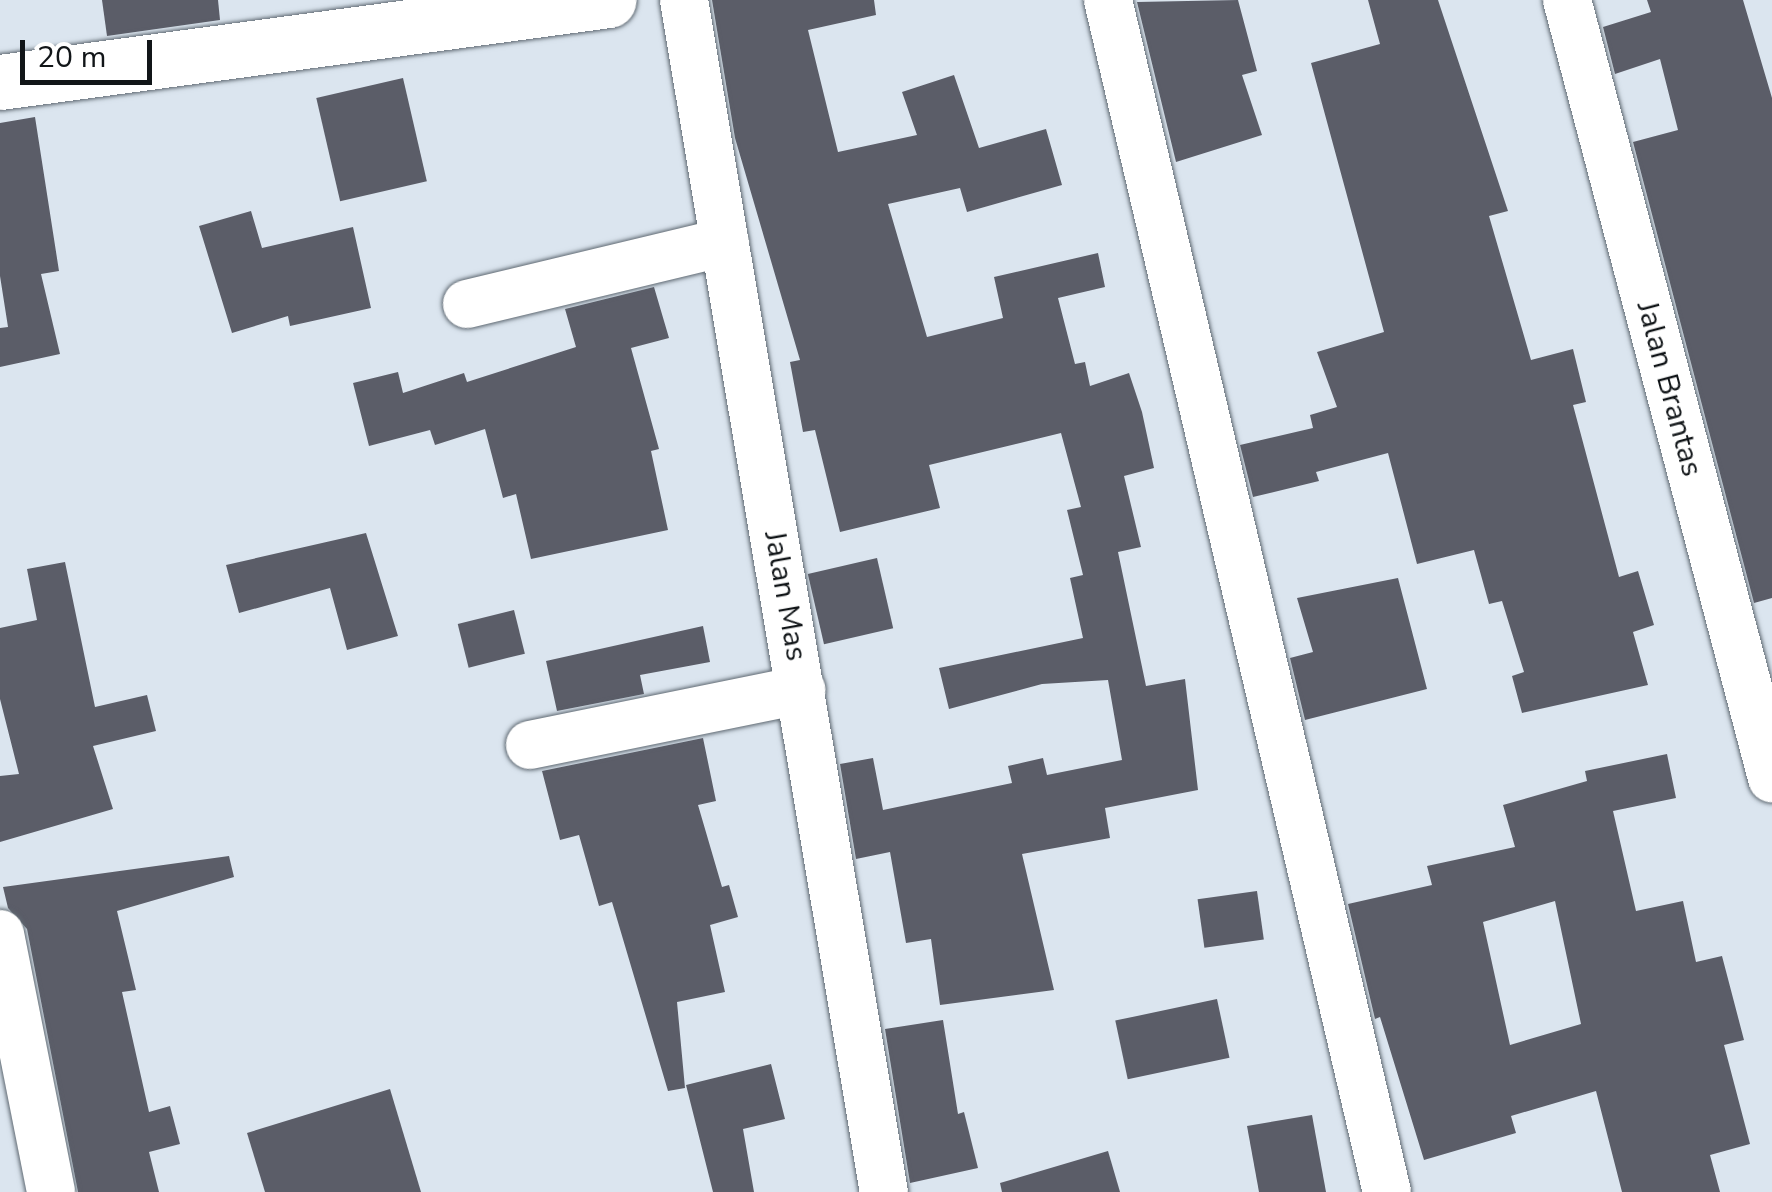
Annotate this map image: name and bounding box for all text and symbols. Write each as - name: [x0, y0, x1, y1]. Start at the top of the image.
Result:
- scale bar: [25, 20, 158, 82]
- text: 20 m: [37, 37, 106, 78]
- street label: Jalan Brantas: [1628, 298, 1710, 480]
- street label: Jalan Mas: [756, 528, 814, 664]

